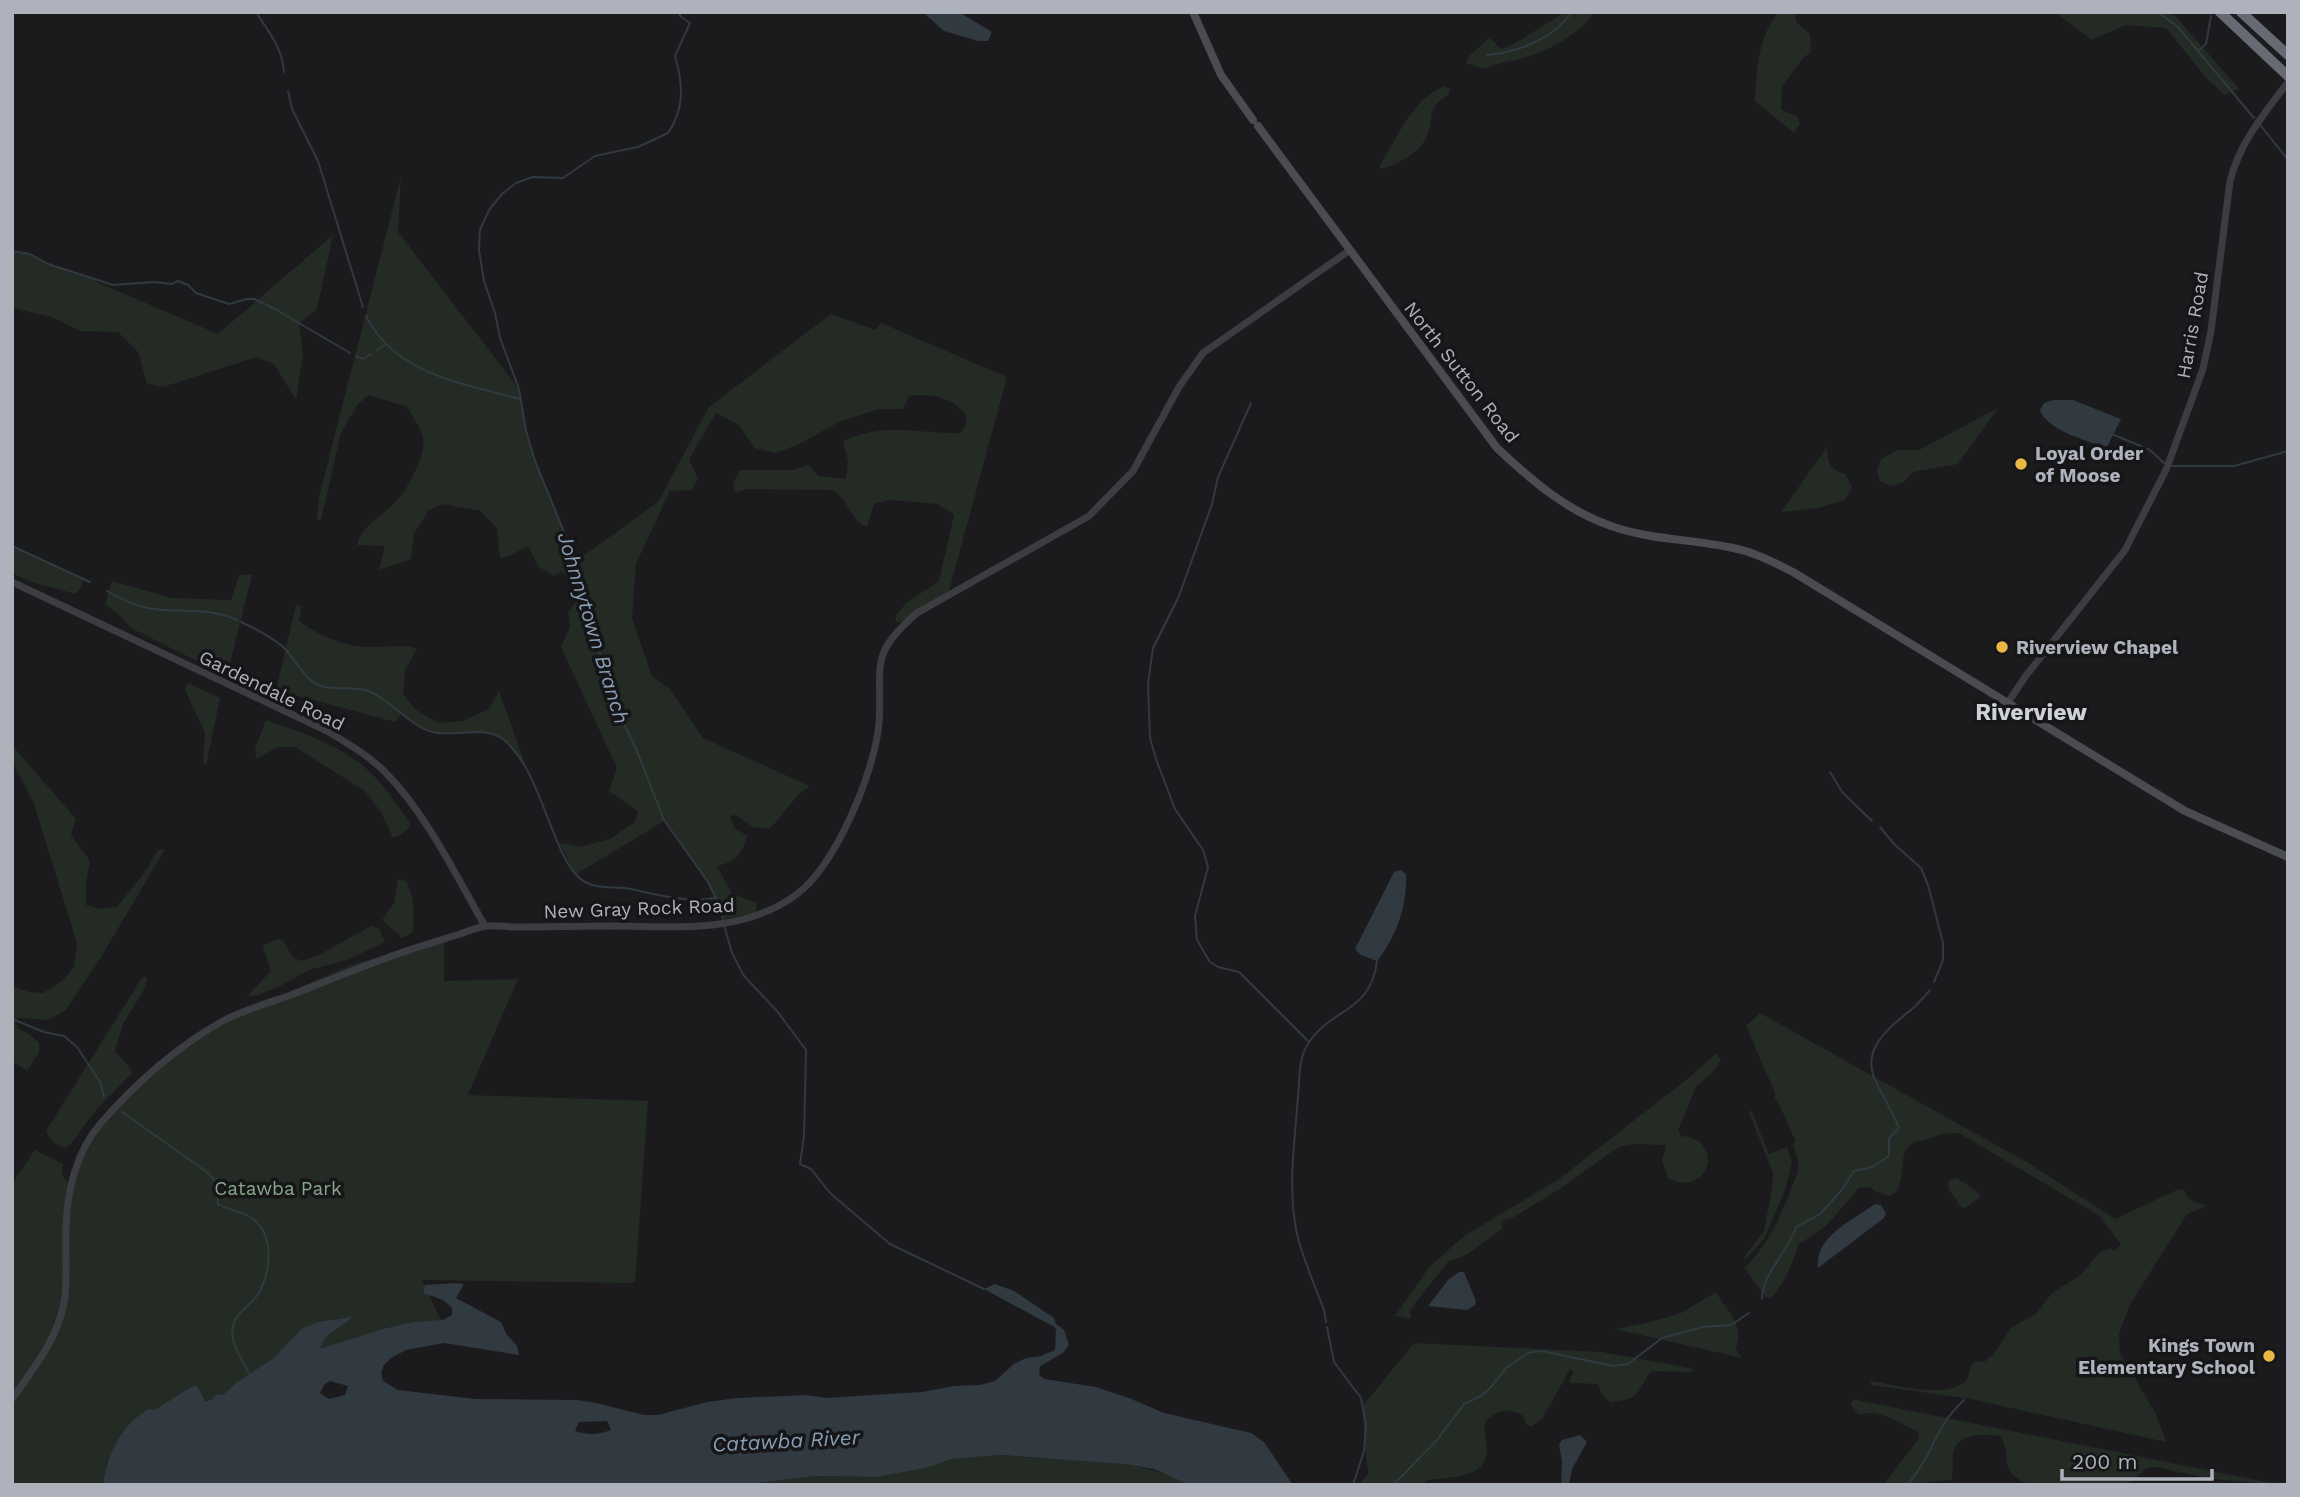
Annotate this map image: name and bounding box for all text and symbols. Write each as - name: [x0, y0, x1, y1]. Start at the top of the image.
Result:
- street label: Harris Road: [2172, 270, 2213, 380]
- street label: North Sutton Road: [1399, 297, 1524, 448]
- place label: Loyal Order of Moose: [2035, 442, 2144, 487]
- marker: Loyal Order of Moose: [2013, 456, 2029, 472]
- water label: Johnnytown Branch: [552, 529, 635, 727]
- place label: Riverview Chapel: [2016, 636, 2179, 659]
- marker: Riverview Chapel: [1994, 639, 2010, 655]
- street label: Gardendale Road: [195, 645, 348, 736]
- district label: Riverview: [1975, 699, 2087, 726]
- street label: New Gray Rock Road: [543, 894, 735, 923]
- park label: Catawba Park: [214, 1177, 342, 1200]
- place label: Kings Town Elementary School: [2078, 1334, 2256, 1379]
- marker: Kings Town Elementary School: [2261, 1348, 2277, 1364]
- water label: Catawba River: [712, 1424, 861, 1457]
- scale bar: [2062, 1438, 2212, 1482]
- text: 200 m: [2072, 1449, 2138, 1474]

